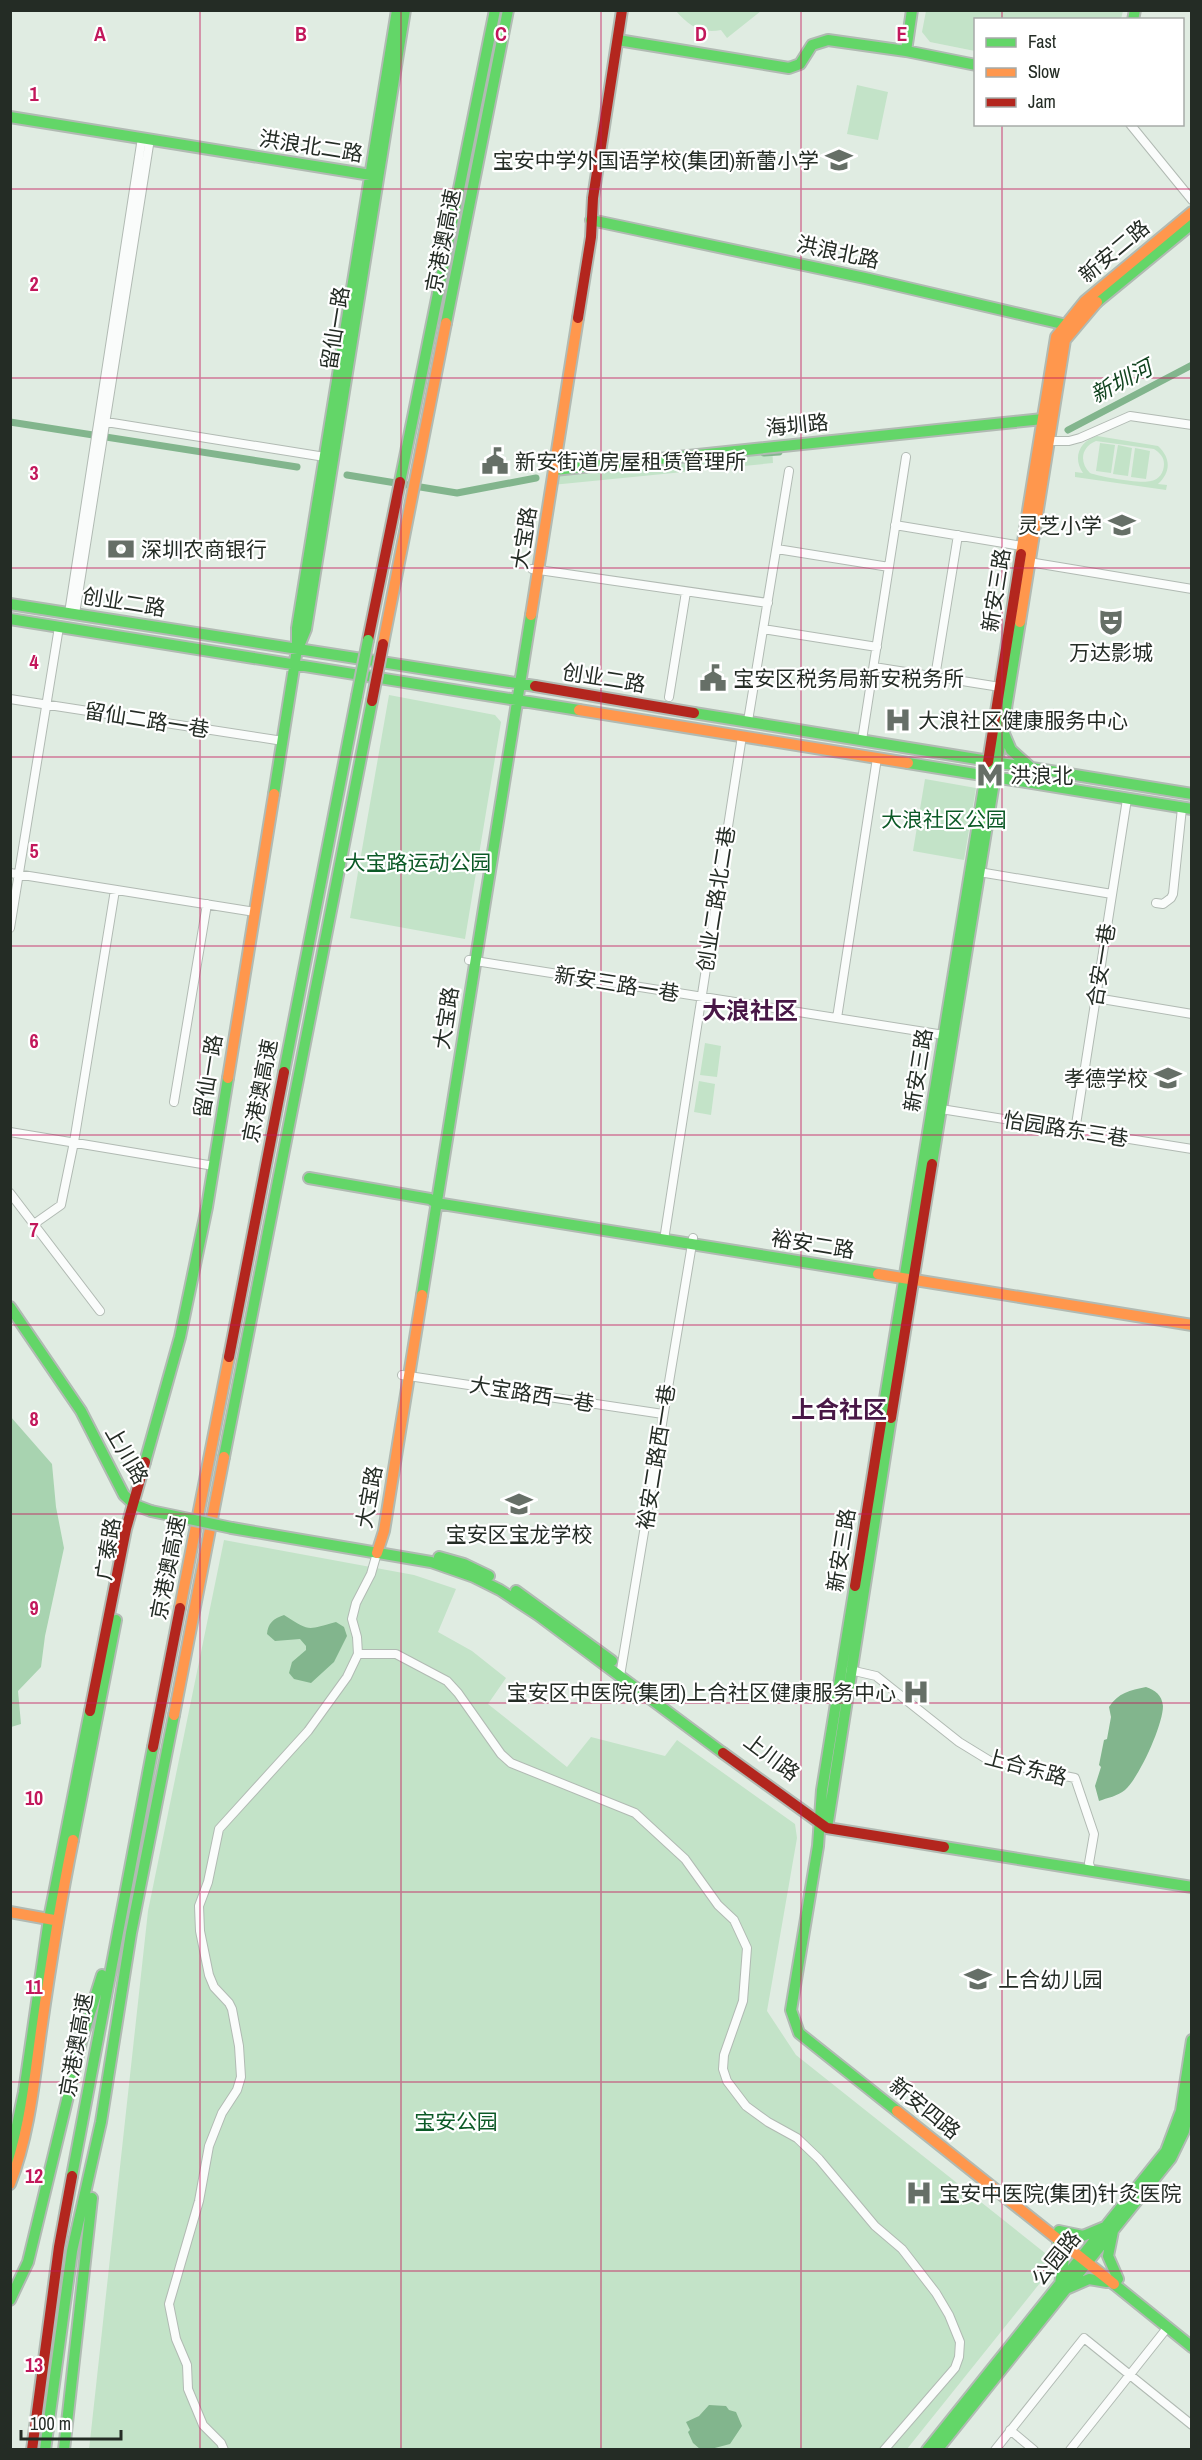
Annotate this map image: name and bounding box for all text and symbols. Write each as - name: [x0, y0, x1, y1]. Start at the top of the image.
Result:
- legend: [974, 18, 1184, 126]
- text: A: [94, 20, 106, 47]
- text: B: [295, 20, 307, 47]
- text: C: [495, 20, 507, 47]
- text: D: [695, 20, 707, 47]
- text: E: [897, 20, 908, 47]
- text: Fast: [1028, 29, 1056, 54]
- text: Slow: [1028, 59, 1060, 84]
- text: 1: [29, 80, 39, 107]
- text: Jam: [1028, 89, 1056, 114]
- street label: 洪浪北二路: [257, 123, 365, 169]
- school or university icon: 宝安中学外国语学校(集团)新蕾小学: [824, 145, 854, 175]
- place label: 宝安中学外国语学校(集团)新蕾小学: [493, 146, 819, 175]
- street label: 京港澳高速: [419, 187, 467, 295]
- street label: 新安二路: [1073, 213, 1155, 289]
- street label: 洪浪北路: [794, 229, 882, 275]
- text: 2: [29, 270, 39, 297]
- street label: 留仙一路: [314, 284, 356, 372]
- water label: 新圳河: [1085, 350, 1161, 410]
- street label: 海圳路: [764, 407, 830, 443]
- public building icon: 新安街道房屋租赁管理所: [480, 446, 510, 476]
- place label: 新安街道房屋租赁管理所: [515, 447, 746, 476]
- text: 3: [29, 459, 39, 486]
- street label: 大宝路: [505, 505, 543, 571]
- school or university icon: 灵芝小学: [1107, 510, 1137, 540]
- place label: 灵芝小学: [1018, 511, 1102, 540]
- bank icon: 深圳农商银行: [106, 534, 136, 564]
- place label: 深圳农商银行: [141, 535, 267, 564]
- street label: 新安三路: [975, 546, 1017, 634]
- street label: 创业二路: [80, 581, 168, 623]
- theatre icon: 万达影城: [1096, 607, 1126, 637]
- place label: 万达影城: [1069, 638, 1153, 667]
- text: 4: [29, 648, 39, 675]
- street label: 创业二路: [560, 657, 648, 699]
- public building icon: 宝安区税务局新安税务所: [698, 663, 728, 693]
- place label: 宝安区税务局新安税务所: [733, 664, 964, 693]
- street label: 留仙二路一巷: [83, 696, 211, 744]
- hospital icon: 大浪社区健康服务中心: [883, 705, 913, 735]
- place label: 大浪社区健康服务中心: [918, 706, 1128, 735]
- metro station icon: 洪浪北: [975, 760, 1005, 790]
- place label: 洪浪北: [1010, 761, 1073, 790]
- park label: 大浪社区公园: [881, 805, 1007, 834]
- street label: 创业二路北二巷: [690, 824, 742, 974]
- text: 5: [29, 837, 39, 864]
- park label: 大宝路运动公园: [345, 848, 492, 877]
- street label: 合安一巷: [1080, 921, 1122, 1009]
- street label: 新安三路一巷: [553, 960, 681, 1008]
- street label: 大宝路: [427, 985, 465, 1051]
- district label: 大浪社区: [702, 994, 798, 1026]
- street label: 新安三路: [897, 1026, 939, 1114]
- text: 6: [29, 1027, 39, 1054]
- street label: 留仙一路: [187, 1032, 229, 1120]
- street label: 京港澳高速: [236, 1037, 284, 1145]
- school or university icon: 孝德学校: [1153, 1063, 1183, 1093]
- place label: 孝德学校: [1064, 1064, 1148, 1093]
- street label: 怡园路东三巷: [1002, 1105, 1130, 1153]
- text: 7: [29, 1216, 39, 1243]
- street label: 裕安二路: [769, 1223, 857, 1265]
- street label: 大宝路西一巷: [468, 1370, 596, 1418]
- street label: 裕安二路西一巷: [630, 1382, 682, 1532]
- district label: 上合社区: [791, 1393, 887, 1425]
- text: 8: [29, 1405, 39, 1432]
- street label: 上川路: [99, 1420, 155, 1490]
- street label: 大宝路: [349, 1463, 389, 1531]
- school or university icon: 宝安区宝龙学校: [504, 1489, 534, 1519]
- street label: 新安三路: [820, 1506, 862, 1594]
- street label: 京港澳高速: [144, 1514, 192, 1622]
- street label: 广泰路: [89, 1516, 127, 1582]
- place label: 宝安区宝龙学校: [446, 1520, 593, 1549]
- text: 9: [29, 1594, 39, 1621]
- hospital icon: 宝安区中医院(集团)上合社区健康服务中心: [901, 1677, 931, 1707]
- place label: 宝安区中医院(集团)上合社区健康服务中心: [507, 1678, 896, 1707]
- street label: 上川路: [738, 1726, 806, 1788]
- street label: 上合东路: [982, 1742, 1070, 1792]
- text: 10: [25, 1784, 43, 1811]
- school or university icon: 上合幼儿园: [963, 1964, 993, 1994]
- place label: 上合幼儿园: [998, 1965, 1103, 1994]
- text: 11: [25, 1973, 44, 2000]
- street label: 京港澳高速: [53, 1991, 99, 2099]
- street label: 新安四路: [883, 2070, 967, 2146]
- park label: 宝安公园: [414, 2107, 498, 2136]
- text: 12: [25, 2162, 43, 2189]
- hospital icon: 宝安中医院(集团)针灸医院: [904, 2178, 934, 2208]
- place label: 宝安中医院(集团)针灸医院: [939, 2179, 1181, 2208]
- street label: 公园路: [1025, 2224, 1087, 2292]
- text: 13: [25, 2351, 43, 2378]
- scale bar: [21, 2403, 122, 2441]
- text: 100 m: [30, 2411, 71, 2436]

